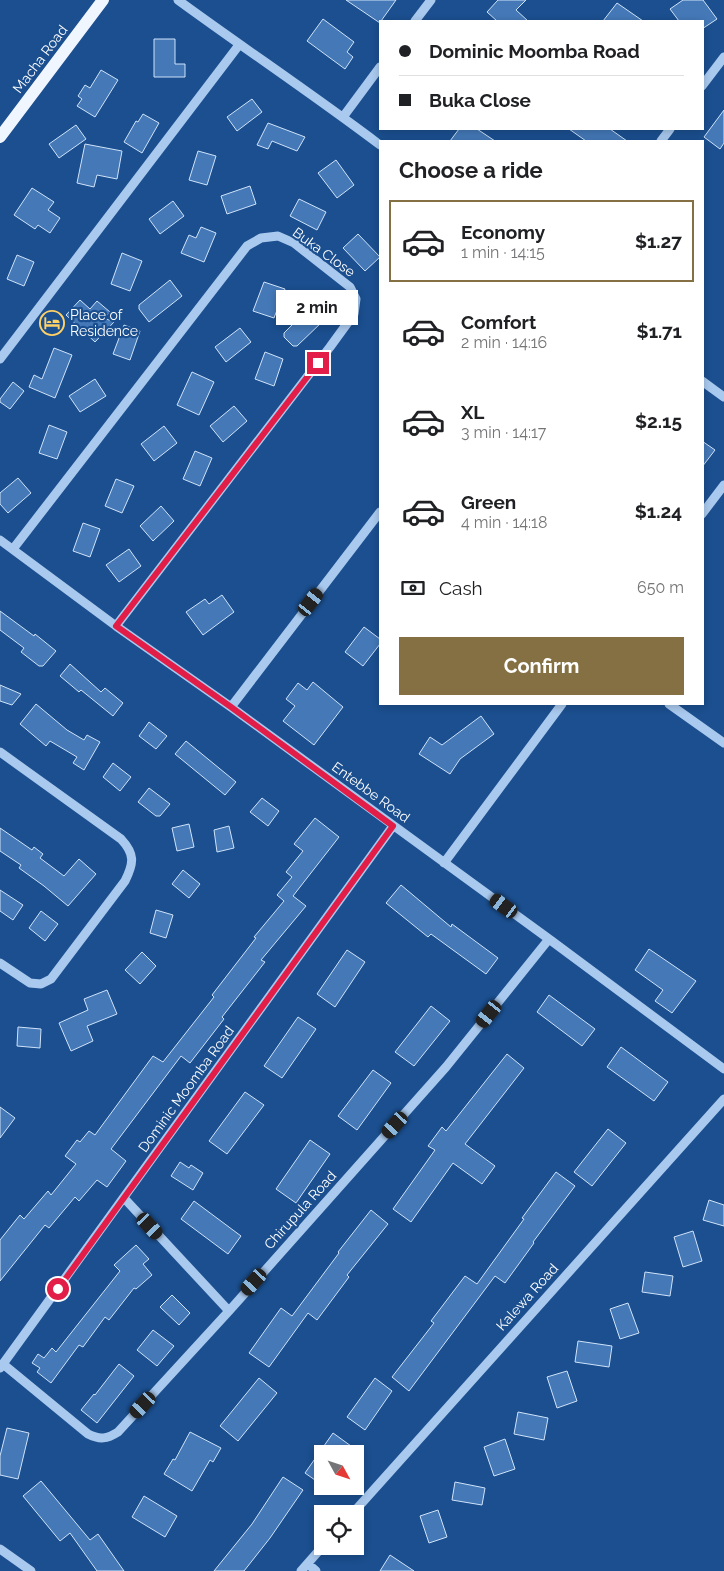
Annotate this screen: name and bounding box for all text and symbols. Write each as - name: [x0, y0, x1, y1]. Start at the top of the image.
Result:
- street label: Macha Road: [9, 22, 71, 96]
- text: Dominic Moomba Road: [429, 40, 640, 62]
- text: Buka Close: [429, 89, 531, 111]
- text: Choose a ride: [399, 157, 543, 183]
- icon: car: [401, 219, 446, 264]
- text: Economy: [461, 221, 545, 243]
- street label: Buka Close: [290, 224, 358, 280]
- text: $1.27: [635, 230, 682, 252]
- text: 1 min · 14:15: [461, 243, 545, 262]
- callout: 2 min: [277, 290, 359, 326]
- text: 2 min: [296, 298, 338, 317]
- place label: Place of Residence: [70, 307, 138, 339]
- icon: car: [401, 309, 446, 354]
- hotel icon: Place of Residence: [39, 310, 65, 336]
- text: Comfort: [461, 311, 536, 333]
- text: $1.71: [637, 320, 682, 342]
- text: 2 min · 14:16: [461, 333, 547, 352]
- route end: [307, 352, 329, 374]
- icon: car: [401, 399, 446, 444]
- text: XL: [461, 401, 484, 423]
- text: $2.15: [635, 410, 682, 432]
- text: 3 min · 14:17: [461, 423, 546, 442]
- icon: car: [401, 489, 446, 534]
- text: Green: [461, 491, 516, 513]
- text: $1.24: [635, 500, 682, 522]
- text: 4 min · 14:18: [461, 513, 547, 532]
- icon: cash: [399, 574, 427, 602]
- text: Cash: [439, 577, 483, 599]
- text: 650 m: [637, 578, 684, 597]
- car: [295, 586, 326, 618]
- button: Confirm: [399, 637, 684, 695]
- street label: Entebbe Road: [329, 758, 413, 826]
- car: [487, 891, 520, 921]
- car: [473, 998, 504, 1030]
- street label: Dominic Moomba Road: [135, 1023, 237, 1155]
- car: [379, 1109, 410, 1141]
- street label: Chirupula Road: [261, 1168, 339, 1252]
- car: [134, 1210, 165, 1242]
- street label: Kalewa Road: [493, 1260, 561, 1334]
- car: [238, 1266, 269, 1298]
- route start: [47, 1278, 69, 1300]
- car: [127, 1389, 158, 1421]
- north arrow: [314, 1445, 364, 1495]
- map controls: [314, 1445, 364, 1555]
- button: locate: [314, 1505, 364, 1555]

